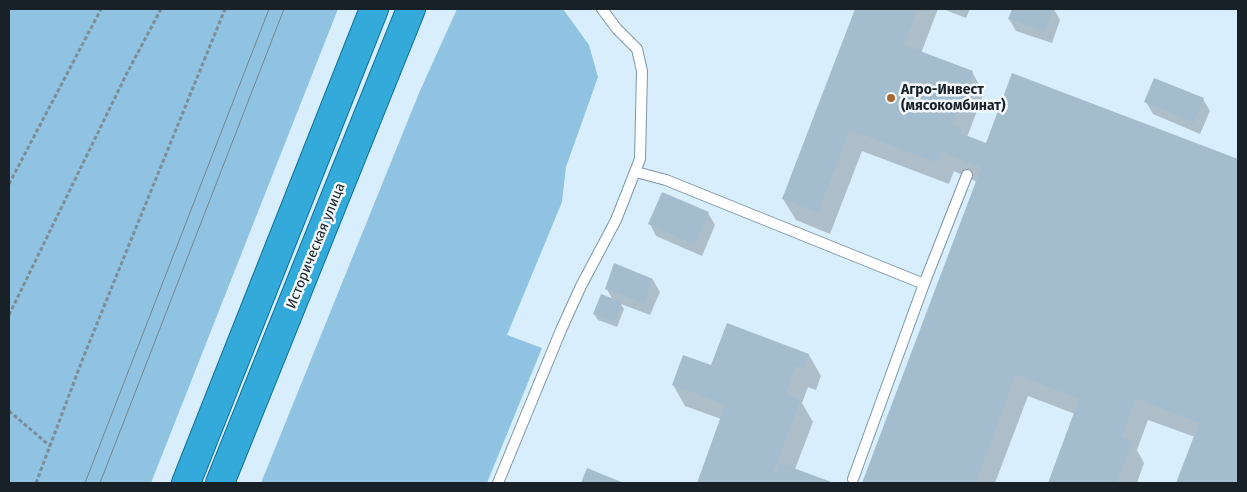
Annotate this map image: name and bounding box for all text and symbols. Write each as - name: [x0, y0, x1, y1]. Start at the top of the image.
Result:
- place label: Агро-Инвест (мясокомбинат): [901, 82, 1005, 114]
- marker: Агро-Инвест (мясокомбинат): [885, 92, 897, 104]
- street label: Историческая улица: [283, 181, 349, 311]

